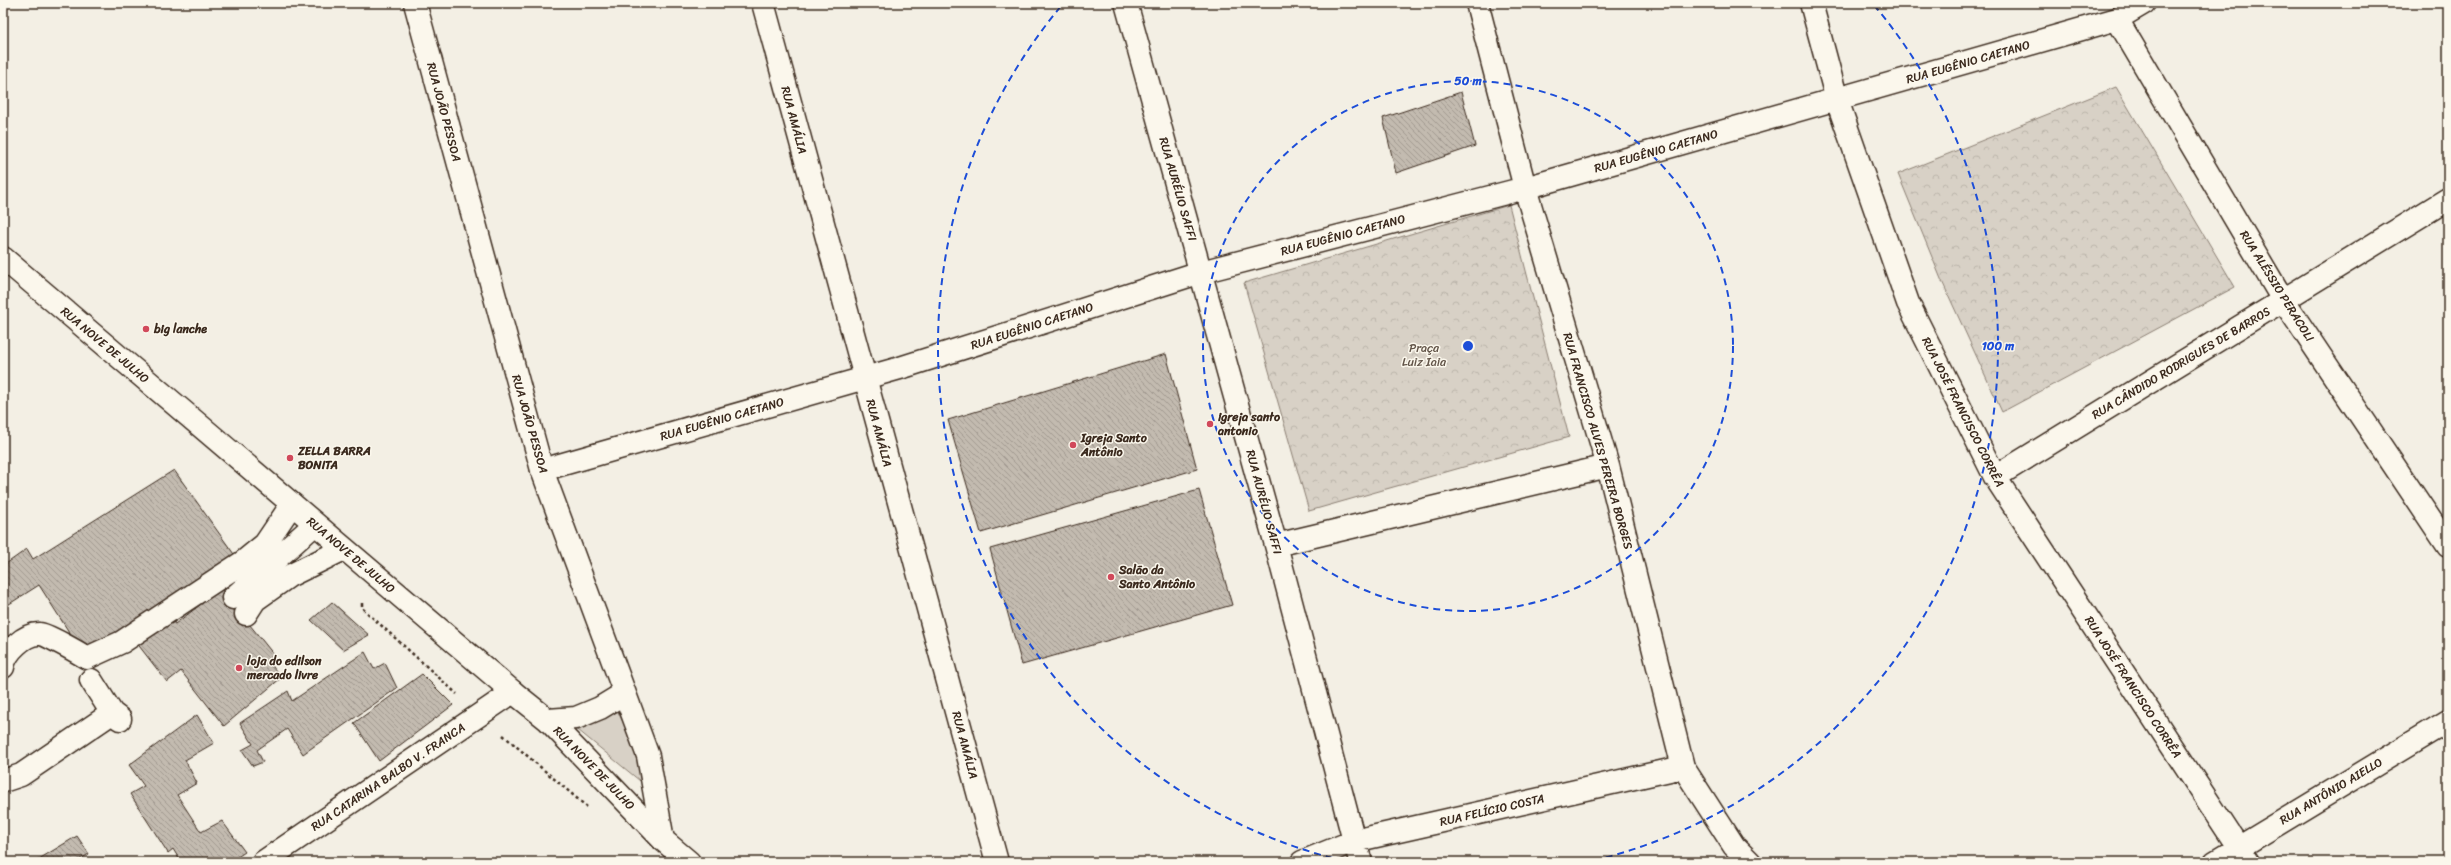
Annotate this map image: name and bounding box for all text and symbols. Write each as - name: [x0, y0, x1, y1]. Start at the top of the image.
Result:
- street label: RUA EUGÊNIO CAETANO: [1903, 34, 2033, 90]
- street label: RUA JOÃO PESSOA: [420, 60, 468, 164]
- text: 50 m: [1454, 70, 1482, 92]
- street label: RUA AMÁLIA: [774, 84, 814, 157]
- street label: RUA EUGÊNIO CAETANO: [1591, 123, 1721, 179]
- street label: RUA AURÉLIO SAFFI: [1153, 134, 1203, 244]
- street label: RUA EUGÊNIO CAETANO: [1278, 208, 1408, 262]
- street label: RUA ALÉSSIO PERACOLI: [2234, 226, 2321, 347]
- street label: RUA EUGÊNIO CAETANO: [968, 296, 1097, 356]
- street label: RUA CÂNDIDO RODRIGUES DE BARROS: [2087, 300, 2275, 425]
- street label: RUA NOVE DE JULHO: [56, 301, 155, 389]
- place label: big lanche: [153, 318, 207, 340]
- marker: big lanche: [141, 324, 151, 334]
- street label: RUA FRANCISCO ALVES PEREIRA BORGES: [1556, 330, 1640, 553]
- street label: RUA JOSÉ FRANCISCO CORRÊA: [1915, 333, 2011, 491]
- text: 100 m: [1982, 335, 2015, 357]
- park label: Praça Luiz Iaia: [1402, 337, 1447, 373]
- centre of rings: [1461, 339, 1475, 353]
- street label: RUA JOÃO PESSOA: [505, 372, 555, 476]
- street label: RUA EUGÊNIO CAETANO: [657, 391, 787, 447]
- street label: RUA AMÁLIA: [859, 397, 899, 470]
- place label: igreja santo antonio: [1217, 406, 1281, 442]
- marker: igreja santo antonio: [1205, 419, 1215, 429]
- place label: Igreja Santo Antônio: [1080, 427, 1148, 463]
- place label: ZELLA BARRA BONITA: [297, 440, 371, 476]
- marker: Igreja Santo Antônio: [1068, 440, 1078, 450]
- street label: RUA AURÉLIO SAFFI: [1239, 447, 1289, 557]
- marker: ZELLA BARRA BONITA: [285, 453, 295, 463]
- street label: RUA NOVE DE JULHO: [302, 511, 401, 599]
- place label: Salão da Santo Antônio: [1118, 559, 1196, 595]
- marker: Salão da Santo Antônio: [1106, 572, 1116, 582]
- street label: RUA JOSÉ FRANCISCO CORRÊA: [2079, 611, 2188, 763]
- place label: loja do edilson mercado livre: [246, 650, 322, 686]
- marker: loja do edilson mercado livre: [234, 663, 244, 673]
- street label: RUA AMÁLIA: [945, 709, 985, 782]
- street label: RUA CATARINA BALBO V. FRANCA: [306, 717, 470, 837]
- street label: RUA NOVE DE JULHO: [548, 721, 641, 816]
- street label: RUA ANTÔNIO AIELLO: [2275, 751, 2387, 831]
- street label: RUA FELÍCIO COSTA: [1437, 787, 1547, 833]

